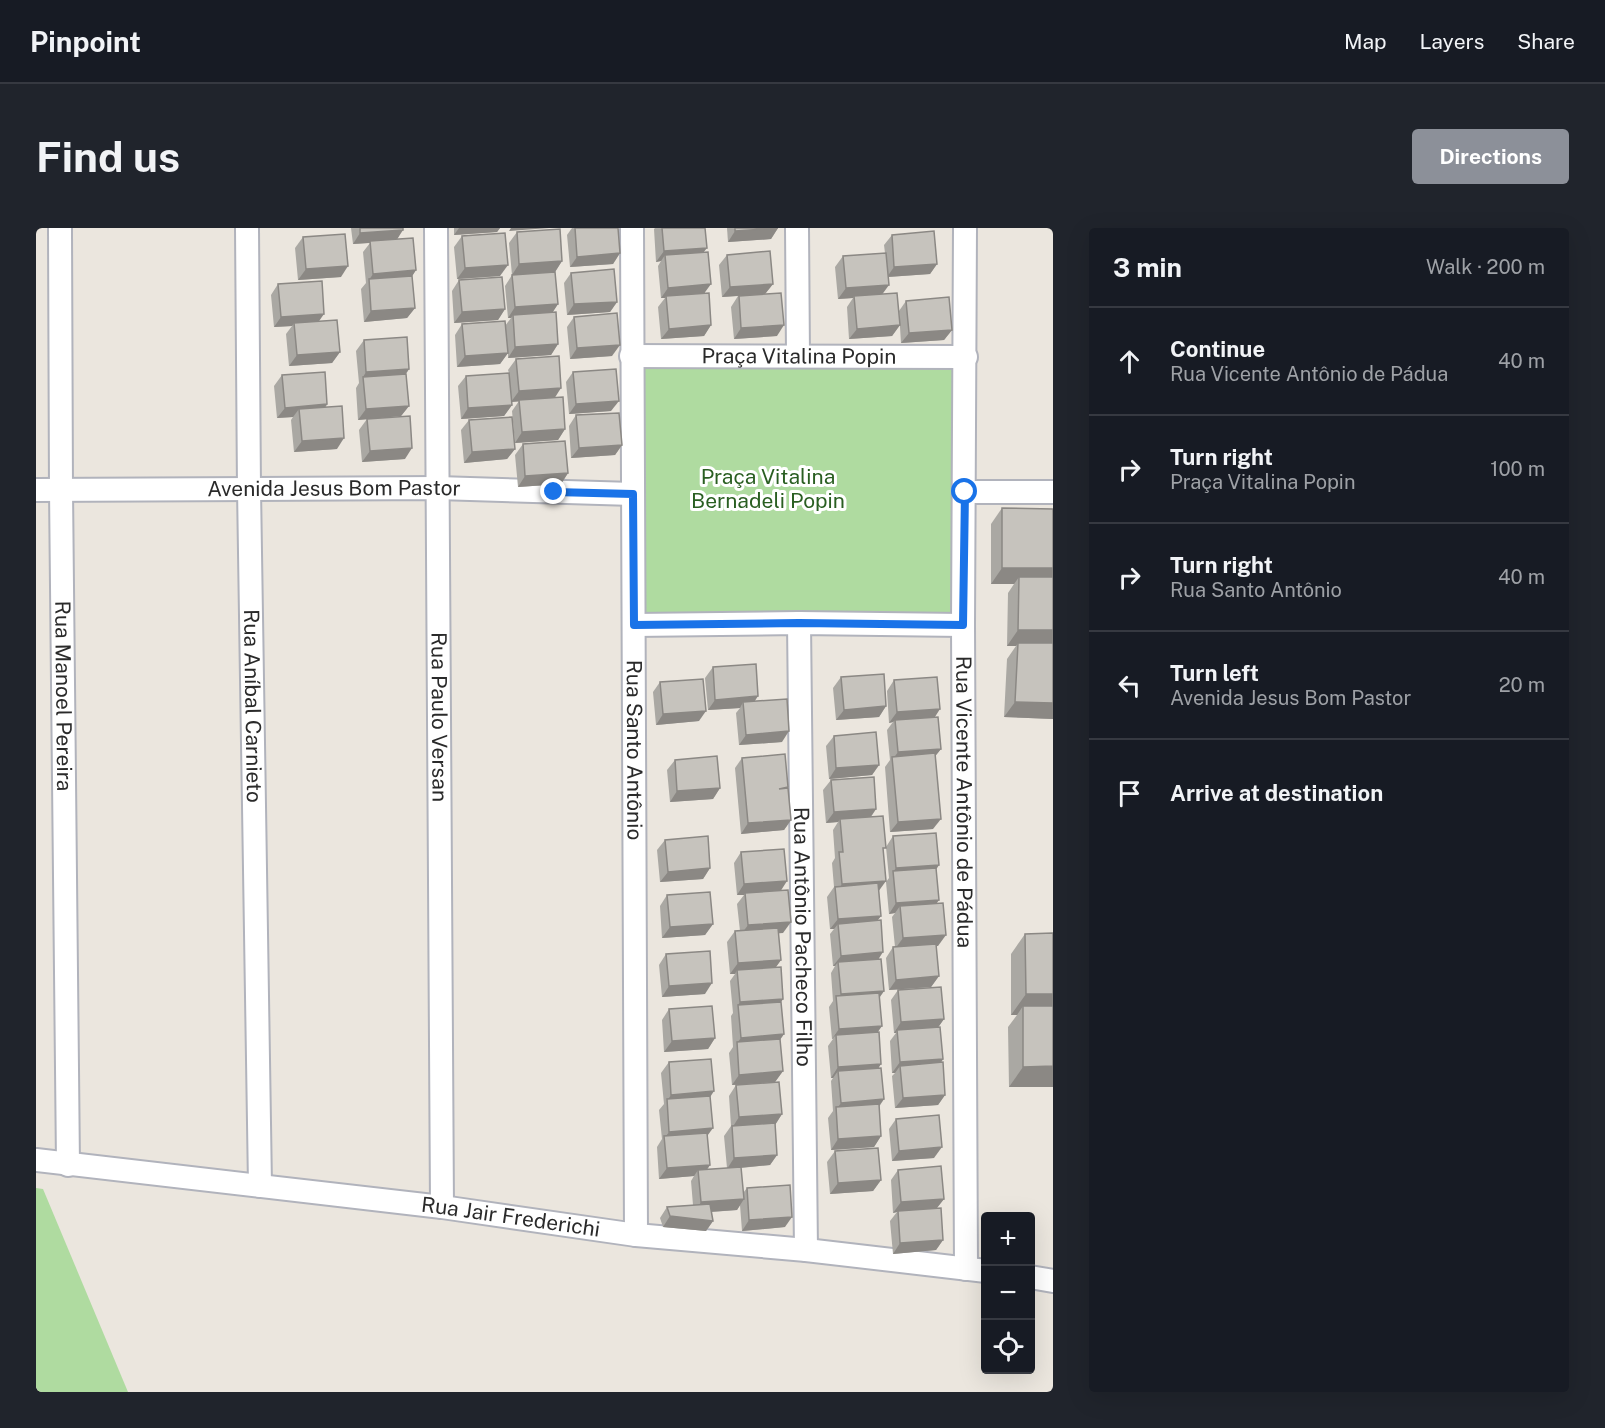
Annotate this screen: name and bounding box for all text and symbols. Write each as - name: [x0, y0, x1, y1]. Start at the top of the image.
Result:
- text: Pinpoint: [30, 25, 141, 58]
- text: Map: [1344, 29, 1387, 54]
- text: Layers: [1420, 29, 1484, 54]
- text: Share: [1517, 29, 1575, 54]
- button: Directions: [1412, 129, 1569, 184]
- text: Find us: [36, 132, 180, 181]
- text: 3 min: [1113, 252, 1182, 283]
- text: Walk · 200 m: [1426, 255, 1545, 279]
- text: Continue: [1170, 336, 1265, 362]
- street label: Praça Vitalina Popin: [701, 343, 897, 369]
- icon: ahead: [1113, 345, 1146, 378]
- text: 40 m: [1498, 349, 1545, 373]
- text: Rua Vicente Antônio de Pádua: [1170, 362, 1448, 386]
- text: Turn right: [1170, 444, 1273, 470]
- icon: right: [1113, 453, 1146, 486]
- text: 100 m: [1490, 457, 1545, 481]
- park label: Praça Vitalina Bernadeli Popin: [691, 464, 845, 513]
- text: Praça Vitalina Popin: [1170, 470, 1355, 494]
- street label: Avenida Jesus Bom Pastor: [207, 475, 461, 501]
- route end: [540, 478, 566, 504]
- route start: [951, 478, 977, 504]
- text: Turn right: [1170, 552, 1273, 578]
- icon: right: [1113, 561, 1146, 594]
- text: 40 m: [1498, 565, 1545, 589]
- text: Rua Santo Antônio: [1170, 578, 1342, 602]
- street label: Rua Manoel Pereira: [50, 601, 77, 791]
- street label: Rua Aníbal Carnieto: [239, 609, 267, 803]
- street label: Rua Paulo Versan: [426, 632, 453, 802]
- street label: Rua Vicente Antônio de Pádua: [951, 656, 978, 948]
- street label: Rua Santo Antônio: [622, 660, 647, 840]
- text: Turn left: [1170, 660, 1259, 686]
- icon: left: [1113, 669, 1146, 702]
- text: 20 m: [1499, 673, 1545, 697]
- text: Avenida Jesus Bom Pastor: [1170, 686, 1411, 710]
- icon: arrive: [1113, 777, 1146, 810]
- text: Arrive at destination: [1170, 780, 1383, 806]
- street label: Rua Antônio Pacheco Filho: [789, 807, 817, 1067]
- street label: Rua Jair Frederichi: [420, 1192, 602, 1242]
- map controls: [981, 1212, 1035, 1374]
- button: +: [981, 1212, 1035, 1266]
- button: −: [981, 1266, 1035, 1320]
- button: locate: [981, 1320, 1035, 1374]

